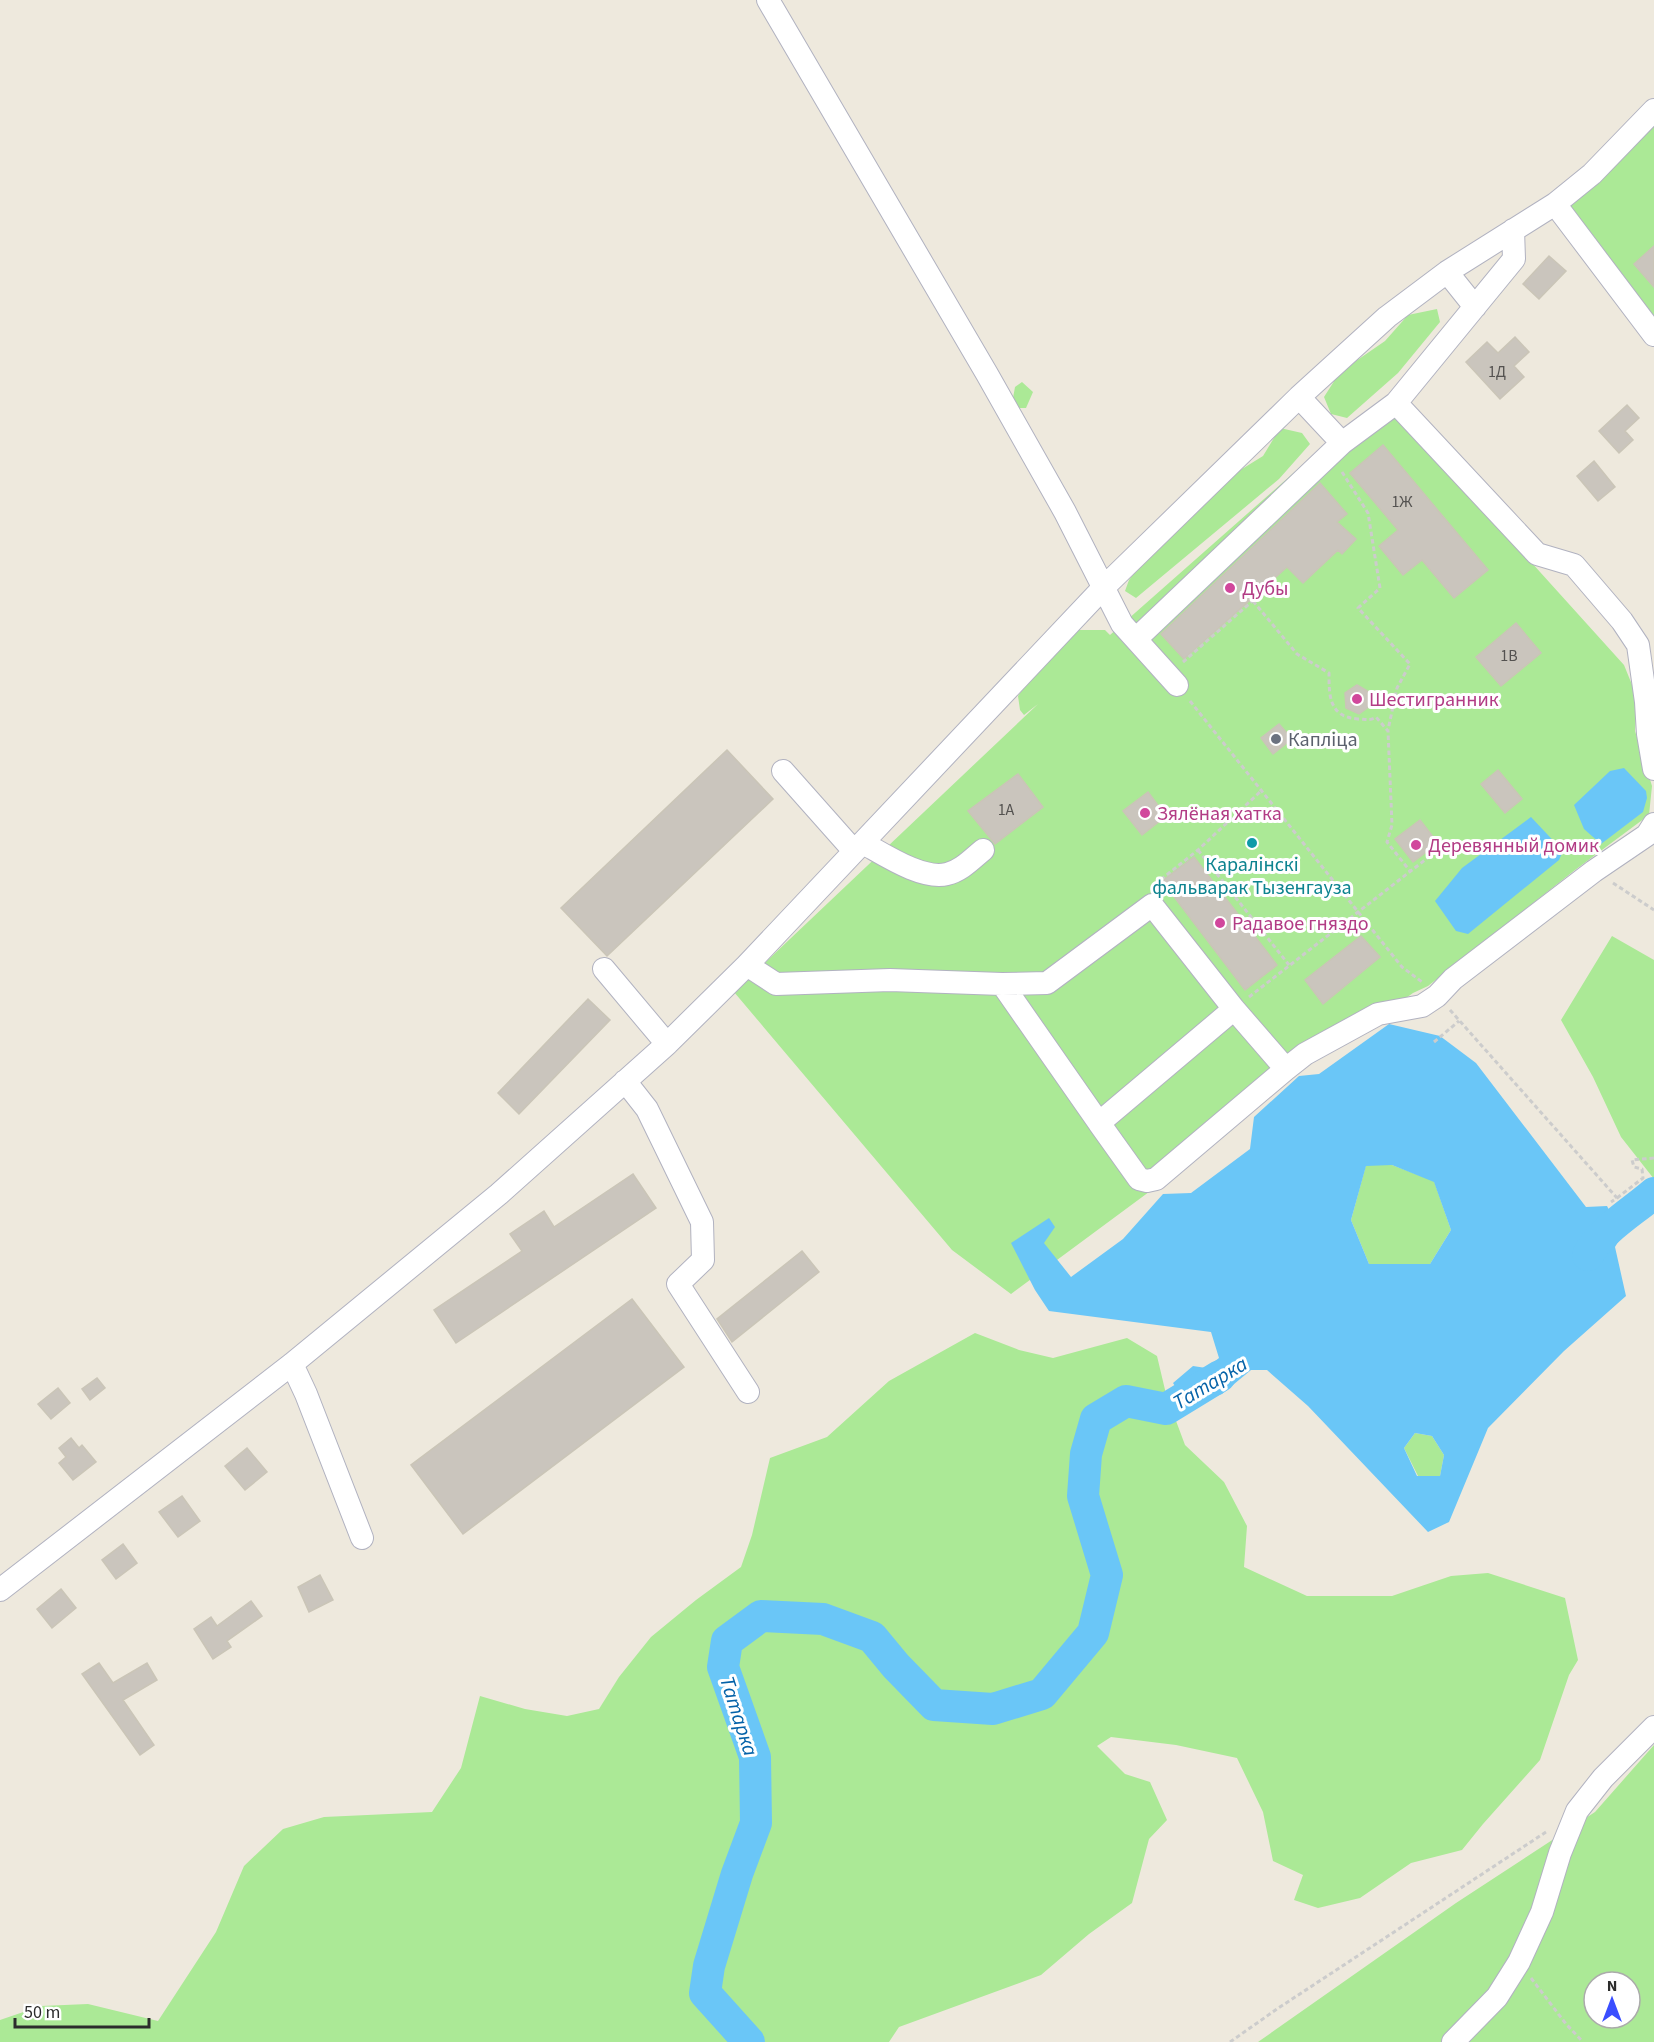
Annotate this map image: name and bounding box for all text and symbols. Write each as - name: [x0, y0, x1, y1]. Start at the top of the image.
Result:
- house number: 1Д: [1488, 361, 1506, 383]
- house number: 1Ж: [1391, 491, 1413, 513]
- place label: Дубы: [1242, 575, 1289, 603]
- marker: Дубы: [1223, 581, 1237, 595]
- house number: 1В: [1500, 645, 1518, 667]
- place label: Шестигранник: [1369, 686, 1499, 714]
- marker: Шестигранник: [1350, 692, 1364, 706]
- place label: Капліца: [1288, 726, 1358, 754]
- marker: Капліца: [1269, 732, 1283, 746]
- house number: 1А: [998, 799, 1015, 821]
- place label: Зялёная хатка: [1157, 800, 1282, 828]
- marker: Зялёная хатка: [1138, 806, 1152, 820]
- place label: Деревянный домик: [1428, 832, 1599, 860]
- marker: Каралінскі фальварак Тызенгауза: [1245, 836, 1259, 850]
- marker: Деревянный домик: [1409, 838, 1423, 852]
- place label: Каралінскі фальварак Тызенгауза: [1152, 851, 1352, 902]
- place label: Радавое гняздо: [1232, 910, 1369, 938]
- marker: Радавое гняздо: [1213, 916, 1227, 930]
- water label: Татарка: [1167, 1349, 1253, 1417]
- water label: Татарка: [712, 1672, 766, 1760]
- north arrow: [1582, 1970, 1642, 2030]
- text: N: [1607, 1975, 1617, 1997]
- scale bar: [15, 1991, 148, 2029]
- text: 50 m: [24, 2000, 60, 2025]

